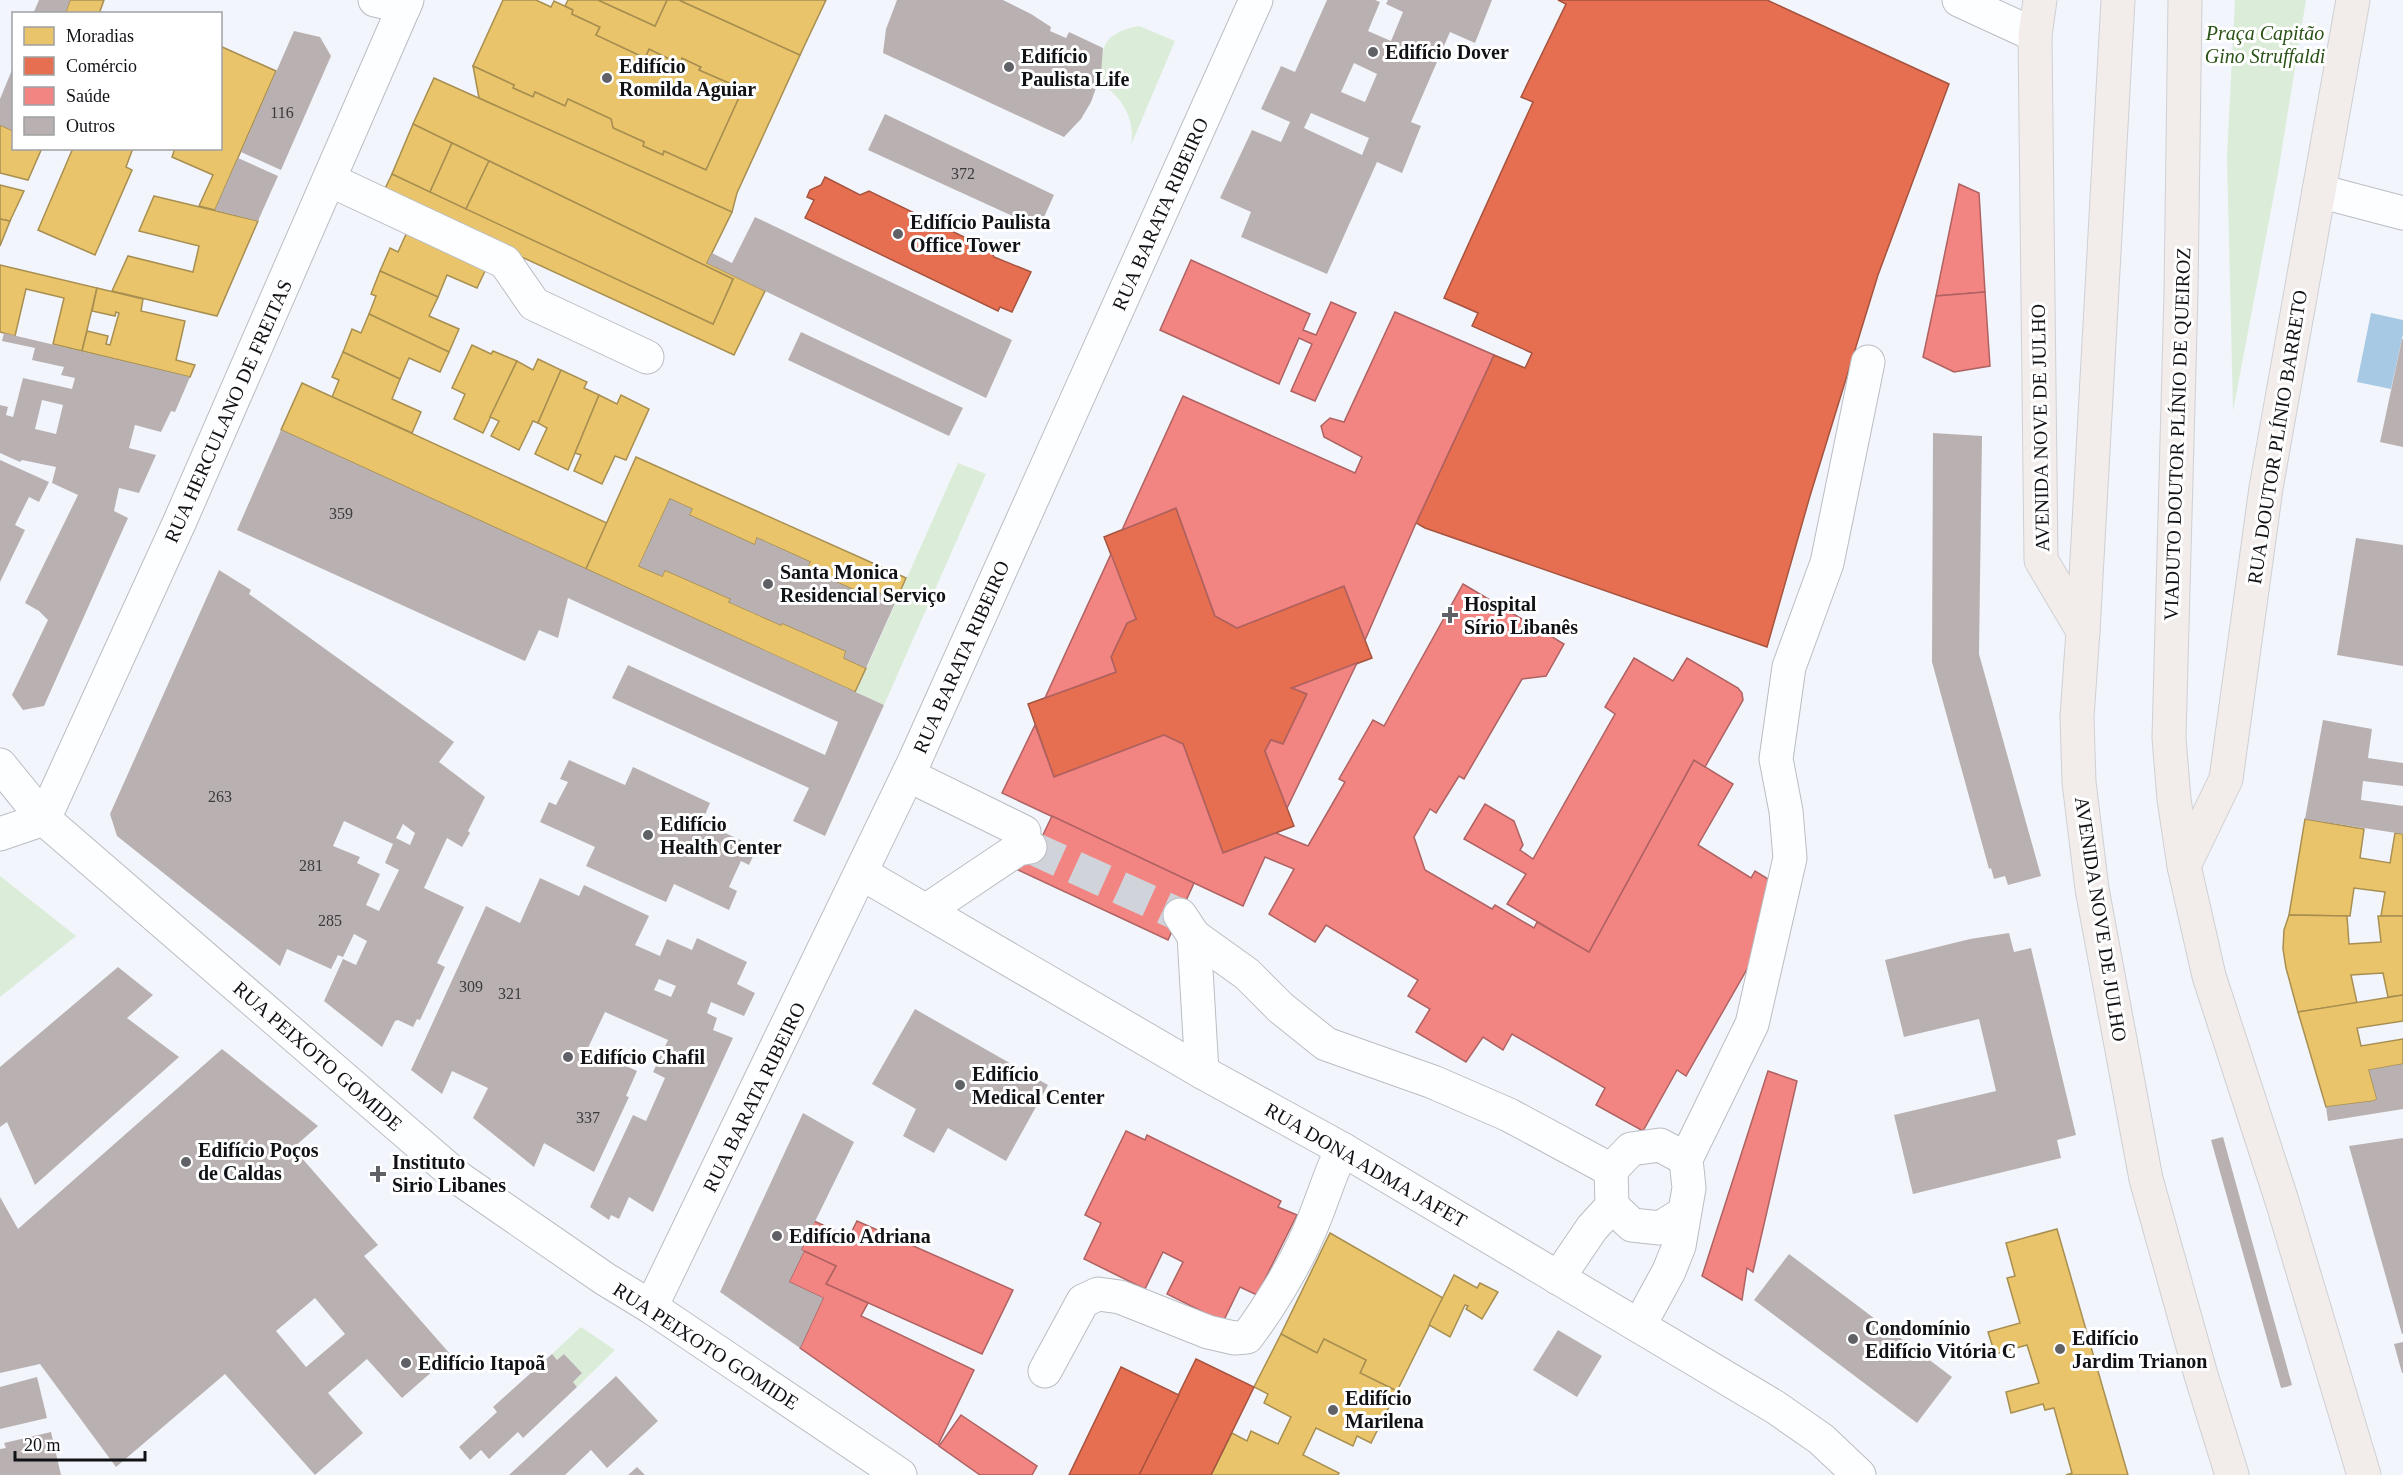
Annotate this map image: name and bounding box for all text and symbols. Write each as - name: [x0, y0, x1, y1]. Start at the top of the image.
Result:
- legend: [12, 12, 222, 150]
- park label: Praça Capitão Gino Struffaldi: [2205, 22, 2325, 68]
- text: Moradias: [66, 26, 134, 46]
- place label: Edifício Dover: [1385, 41, 1509, 63]
- place label: Edifício Paulista Life: [1021, 45, 1129, 90]
- marker: Edifício Dover: [1366, 45, 1380, 59]
- place label: Edifício Romilda Aguiar: [619, 55, 756, 101]
- text: Comércio: [66, 56, 137, 76]
- marker: Edifício Paulista Life: [1002, 60, 1016, 74]
- marker: Edifício Romilda Aguiar: [600, 71, 614, 85]
- text: Saúde: [66, 86, 110, 106]
- house number: 116: [270, 104, 294, 121]
- street label: RUA BARATA RIBEIRO: [1108, 114, 1212, 314]
- text: Outros: [66, 116, 115, 136]
- house number: 372: [951, 165, 975, 182]
- place label: Edifício Paulista Office Tower: [910, 211, 1051, 256]
- marker: Edifício Paulista Office Tower: [891, 227, 905, 241]
- street label: VIADUTO DOUTOR PLÍNIO DE QUEIROZ: [2159, 247, 2195, 621]
- street label: RUA HERCULANO DE FREITAS: [160, 276, 296, 546]
- street label: RUA DOUTOR PLÍNIO BARRETO: [2243, 288, 2311, 586]
- street label: AVENIDA NOVE DE JULHO: [2027, 304, 2053, 552]
- house number: 359: [329, 505, 353, 522]
- street label: RUA BARATA RIBEIRO: [909, 557, 1013, 757]
- place label: Santa Monica Residencial Serviço: [780, 561, 946, 607]
- marker: Santa Monica Residencial Serviço: [761, 577, 775, 591]
- place label: Hospital Sírio Libanês: [1464, 593, 1578, 638]
- marker: Hospital Sírio Libanês: [1441, 606, 1459, 624]
- house number: 263: [208, 788, 232, 805]
- street label: AVENIDA NOVE DE JULHO: [2071, 795, 2131, 1043]
- place label: Edifício Health Center: [660, 813, 782, 858]
- marker: Edifício Health Center: [641, 828, 655, 842]
- house number: 281: [299, 857, 323, 874]
- house number: 285: [318, 912, 342, 929]
- street label: RUA PEIXOTO GOMIDE: [229, 977, 407, 1135]
- house number: 309: [459, 978, 483, 995]
- house number: 321: [498, 985, 522, 1002]
- street label: RUA BARATA RIBEIRO: [698, 999, 810, 1195]
- place label: Edifício Chafil: [580, 1046, 705, 1068]
- marker: Edifício Chafil: [561, 1050, 575, 1064]
- place label: Edifício Medical Center: [972, 1063, 1105, 1108]
- marker: Edifício Medical Center: [953, 1078, 967, 1092]
- street label: RUA DONA ADMA JAFET: [1261, 1098, 1471, 1232]
- house number: 337: [576, 1109, 600, 1126]
- place label: Edifício Poços de Caldas: [198, 1139, 319, 1184]
- place label: Instituto Sirio Libanes: [392, 1151, 506, 1196]
- marker: Edifício Poços de Caldas: [179, 1155, 193, 1169]
- marker: Instituto Sirio Libanes: [369, 1165, 387, 1183]
- place label: Edifício Adriana: [789, 1225, 931, 1247]
- marker: Edifício Adriana: [770, 1229, 784, 1243]
- street label: RUA PEIXOTO GOMIDE: [609, 1278, 803, 1414]
- place label: Condomínio Edifício Vitória C: [1865, 1317, 2016, 1362]
- place label: Edifício Jardim Trianon: [2072, 1327, 2207, 1372]
- marker: Condomínio Edifício Vitória C: [1846, 1332, 1860, 1346]
- marker: Edifício Jardim Trianon: [2053, 1342, 2067, 1356]
- place label: Edifício Itapoã: [418, 1352, 545, 1375]
- marker: Edifício Itapoã: [399, 1356, 413, 1370]
- place label: Edifício Marilena: [1345, 1387, 1424, 1432]
- marker: Edifício Marilena: [1326, 1403, 1340, 1417]
- scale bar: [15, 1424, 146, 1462]
- text: 20 m: [24, 1435, 61, 1455]

